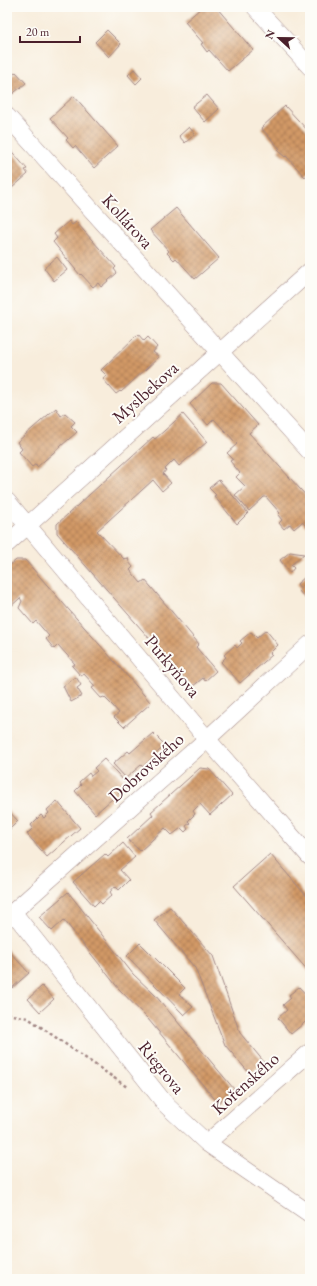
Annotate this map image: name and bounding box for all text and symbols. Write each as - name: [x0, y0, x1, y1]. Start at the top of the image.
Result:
- scale bar: [20, 18, 80, 44]
- north arrow: [259, 18, 299, 58]
- text: 20 m: [26, 24, 50, 40]
- text: N: [262, 27, 278, 41]
- street label: Kollárova: [97, 189, 159, 254]
- street label: Myslbekova: [107, 356, 184, 428]
- street label: Purkyňova: [140, 630, 206, 703]
- street label: Dobrovského: [103, 727, 189, 807]
- street label: Riegrova: [134, 1036, 191, 1099]
- street label: Kořenského: [206, 1047, 284, 1119]

